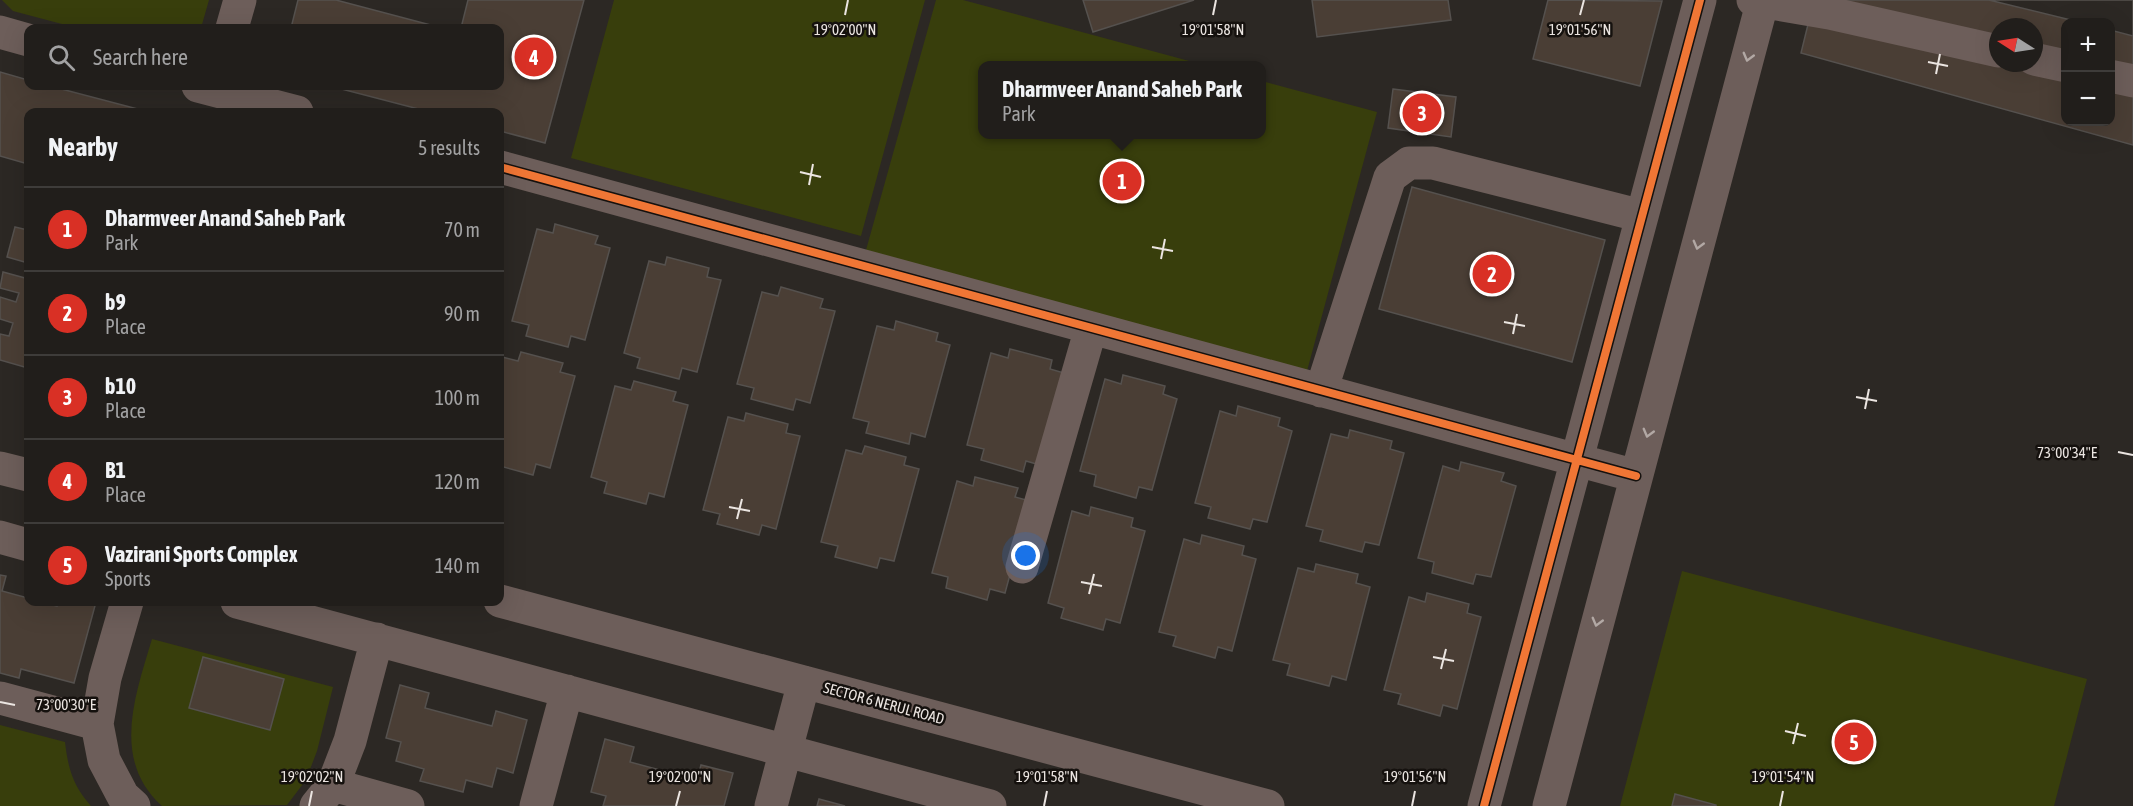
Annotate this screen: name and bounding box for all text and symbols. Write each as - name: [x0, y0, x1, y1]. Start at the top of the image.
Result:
- north arrow: [1989, 18, 2043, 72]
- map controls: [2061, 18, 2115, 126]
- button: +: [2061, 18, 2115, 72]
- text: 19°02'00"N: [814, 21, 876, 38]
- text: 19°01'58"N: [1182, 21, 1244, 38]
- text: 19°01'56"N: [1549, 21, 1611, 38]
- search box: [24, 24, 504, 90]
- pin: 4: [514, 34, 554, 80]
- icon: search: [45, 41, 78, 74]
- text: Search here: [93, 44, 188, 70]
- one-way arrow: [1742, 51, 1755, 61]
- popup: [978, 61, 1266, 139]
- button: −: [2061, 72, 2115, 126]
- text: Dharmveer Anand Saheb Park: [1002, 76, 1242, 102]
- pin: 3: [1402, 90, 1442, 136]
- text: Park: [1002, 102, 1035, 125]
- text: Nearby: [48, 132, 118, 162]
- text: 5 results: [418, 136, 480, 159]
- pin: 1: [1102, 158, 1142, 204]
- text: Dharmveer Anand Saheb Park: [105, 205, 345, 231]
- text: 1: [63, 218, 72, 241]
- text: 70 m: [444, 218, 480, 241]
- text: Park: [105, 231, 138, 254]
- one-way arrow: [1692, 240, 1705, 250]
- pin: 2: [1472, 252, 1512, 296]
- text: b9: [105, 289, 126, 315]
- text: 2: [63, 302, 72, 325]
- text: 90 m: [444, 302, 480, 325]
- text: Place: [105, 315, 146, 338]
- text: b10: [105, 373, 136, 399]
- text: 3: [63, 386, 72, 409]
- text: 100 m: [435, 386, 480, 409]
- text: Place: [105, 399, 146, 422]
- one-way arrow: [1642, 428, 1655, 438]
- text: 73°00'34"E: [2037, 444, 2098, 461]
- text: B1: [105, 457, 126, 483]
- text: 4: [63, 470, 72, 493]
- text: 120 m: [435, 470, 480, 493]
- text: Place: [105, 483, 146, 506]
- text: Vazirani Sports Complex: [105, 541, 298, 567]
- your location: [1011, 541, 1040, 570]
- text: 5: [63, 554, 72, 577]
- text: 140 m: [435, 554, 480, 577]
- text: Sports: [105, 567, 151, 590]
- one-way arrow: [1592, 617, 1605, 627]
- street label: SECTOR 6 NERUL ROAD: [822, 679, 946, 727]
- text: 73°00'30"E: [36, 696, 97, 713]
- pin: 5: [1834, 720, 1874, 764]
- text: 19°02'02"N: [281, 768, 343, 785]
- text: 19°02'00"N: [649, 768, 711, 785]
- text: 19°01'58"N: [1016, 768, 1078, 785]
- text: 19°01'56"N: [1384, 768, 1446, 785]
- text: 19°01'54"N: [1752, 768, 1814, 785]

